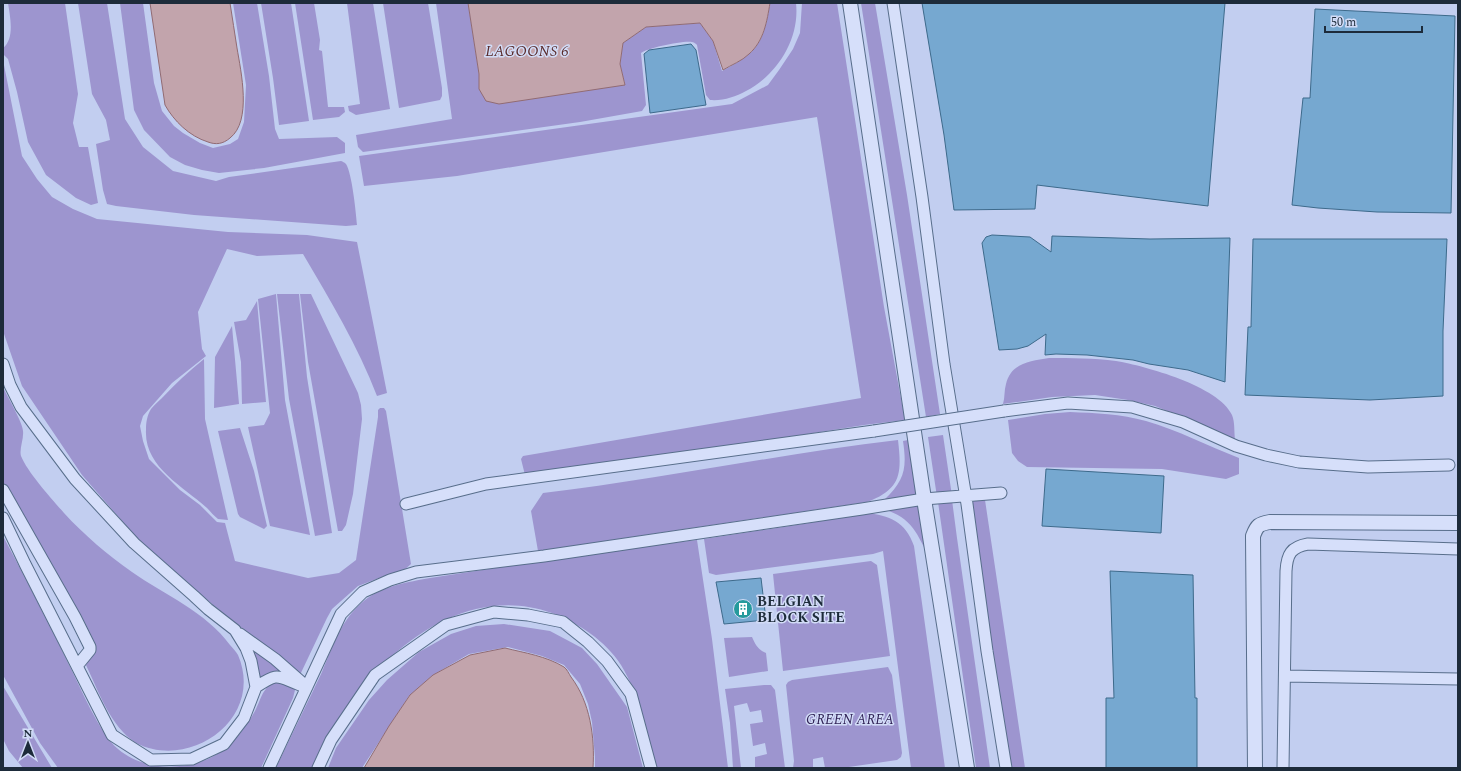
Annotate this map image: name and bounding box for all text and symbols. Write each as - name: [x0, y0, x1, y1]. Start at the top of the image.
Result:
- scale bar: [1325, 8, 1422, 34]
- text: 50 m: [1331, 13, 1356, 32]
- water label: LAGOONS 6: [485, 40, 569, 63]
- place label: BELGIAN BLOCK SITE: [757, 591, 845, 628]
- building icon: BELGIAN BLOCK SITE: [732, 598, 754, 620]
- park label: GREEN AREA: [806, 709, 894, 730]
- north arrow: [8, 723, 48, 763]
- text: N: [24, 725, 33, 742]

